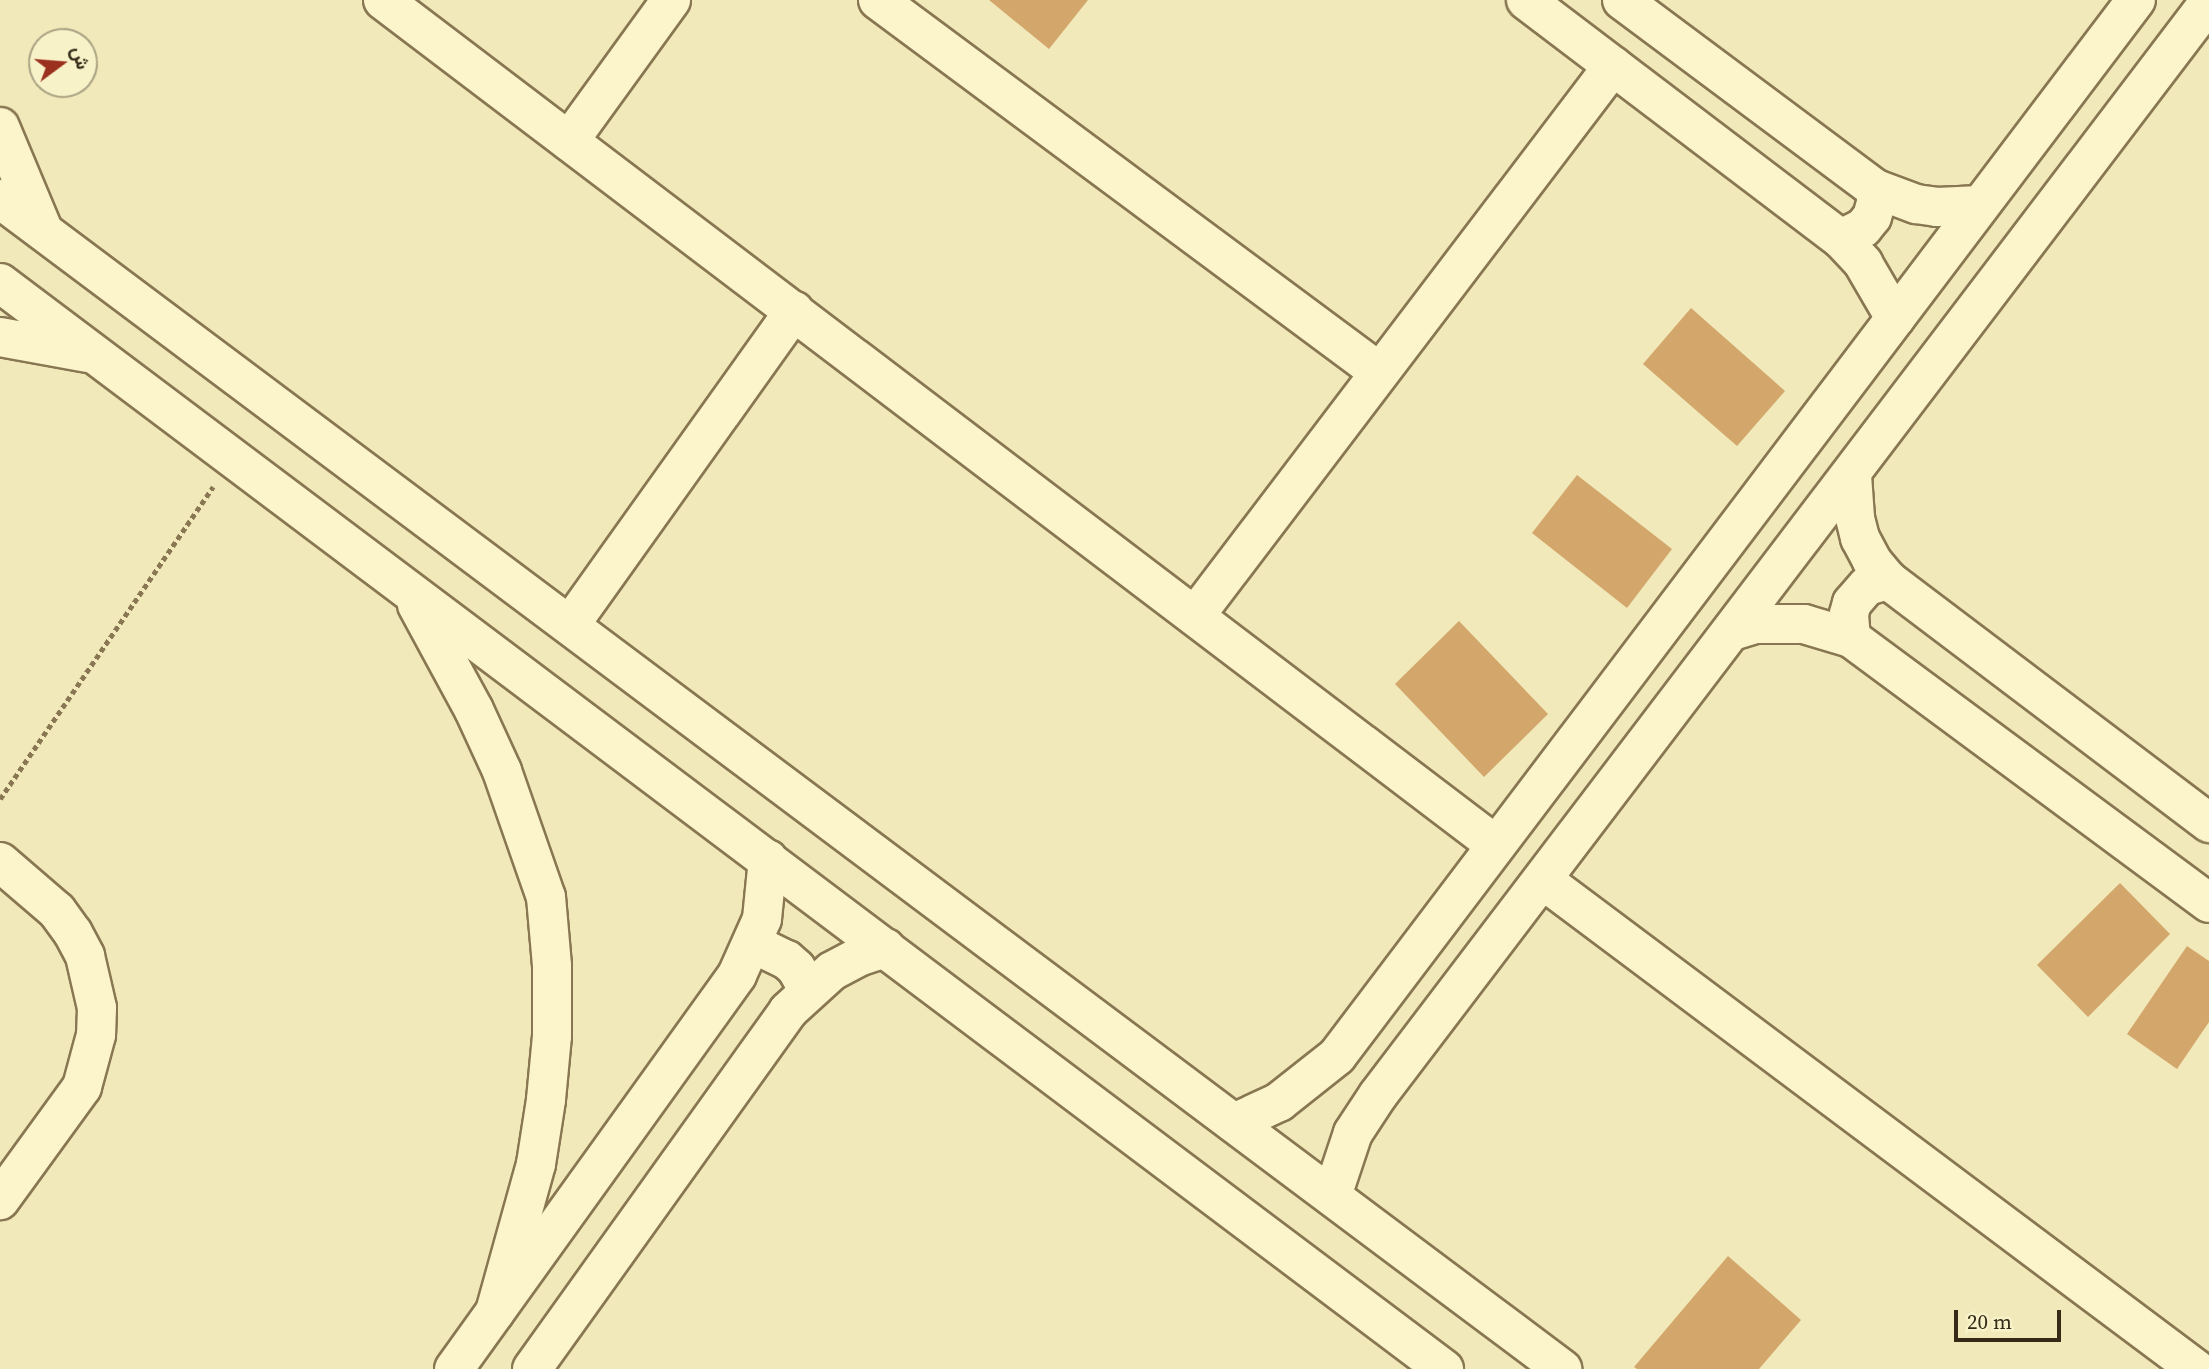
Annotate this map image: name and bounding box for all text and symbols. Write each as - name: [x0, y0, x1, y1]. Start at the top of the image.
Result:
- north arrow: [28, 28, 98, 98]
- text: ش: [66, 43, 97, 72]
- scale bar: [1957, 1296, 2064, 1340]
- text: 20 m: [1967, 1307, 2012, 1336]

